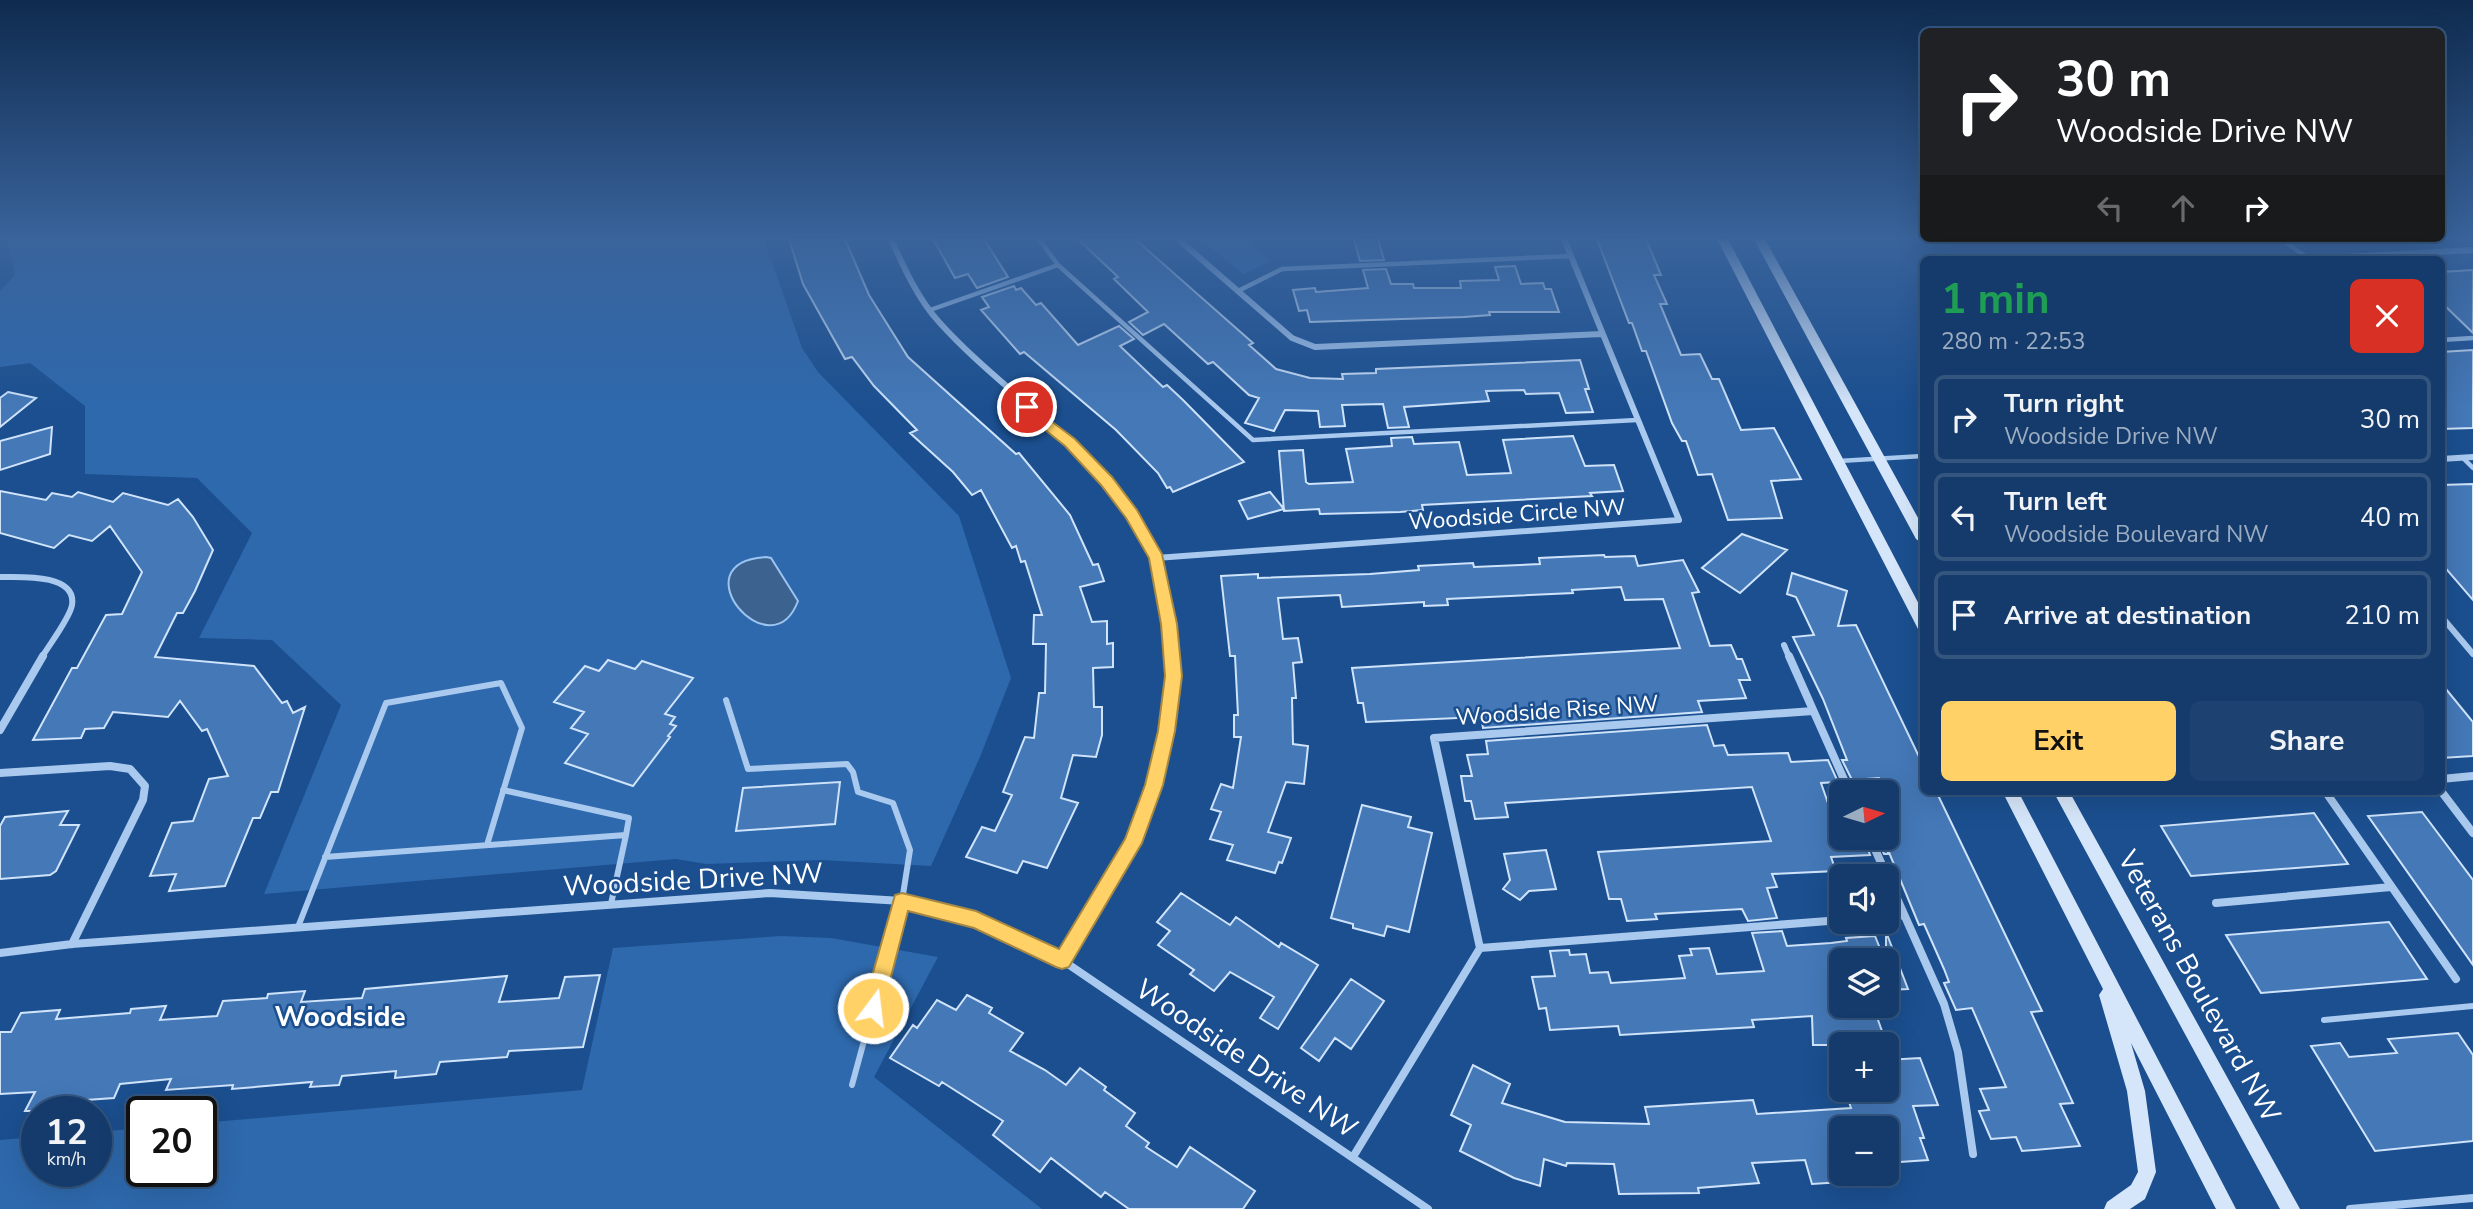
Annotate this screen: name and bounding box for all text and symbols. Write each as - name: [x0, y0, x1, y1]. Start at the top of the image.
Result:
- text: 30 m: [2056, 46, 2171, 113]
- icon: right: [1941, 56, 2032, 147]
- text: Woodside Drive NW: [2056, 110, 2353, 153]
- icon: left: [2091, 189, 2129, 227]
- icon: ahead: [2164, 189, 2202, 227]
- icon: right: [2237, 189, 2275, 227]
- text: 1 min: [1941, 271, 2050, 328]
- button: close: [2350, 279, 2424, 353]
- text: 280 m · 22:53: [1941, 326, 2086, 357]
- pin: [997, 377, 1057, 437]
- text: Turn right: [2004, 386, 2123, 421]
- icon: arrive: [1008, 388, 1046, 426]
- icon: right: [1945, 400, 1983, 438]
- text: 30 m: [2360, 402, 2420, 437]
- text: Woodside Drive NW: [2004, 421, 2218, 452]
- text: Turn left: [2004, 484, 2107, 519]
- street label: Woodside Circle NW: [1407, 491, 1627, 538]
- icon: left: [1945, 498, 1983, 536]
- text: 40 m: [2360, 500, 2420, 535]
- text: Woodside Boulevard NW: [2004, 519, 2269, 550]
- icon: arrive: [1945, 596, 1983, 634]
- text: Arrive at destination: [2004, 598, 2251, 633]
- text: 210 m: [2344, 598, 2420, 633]
- street label: Woodside Rise NW: [1455, 688, 1659, 733]
- button: Exit: [1941, 701, 2176, 781]
- button: Share: [2190, 701, 2424, 781]
- north arrow: [1829, 780, 1899, 850]
- map controls: [1829, 780, 1899, 1186]
- street label: Veterans Boulevard NW: [2108, 843, 2290, 1129]
- street label: Woodside Drive NW: [562, 854, 824, 906]
- button: sound: [1829, 864, 1899, 934]
- button: layers: [1829, 948, 1899, 1018]
- street label: Woodside Drive NW: [1128, 970, 1365, 1147]
- position arrow: [836, 971, 910, 1045]
- district label: Woodside: [274, 998, 406, 1036]
- button: +: [1829, 1032, 1899, 1102]
- speed limit sign: 20: [126, 1096, 217, 1187]
- text: 12: [45, 1109, 88, 1156]
- button: −: [1829, 1116, 1899, 1186]
- text: km/h: [47, 1147, 86, 1171]

